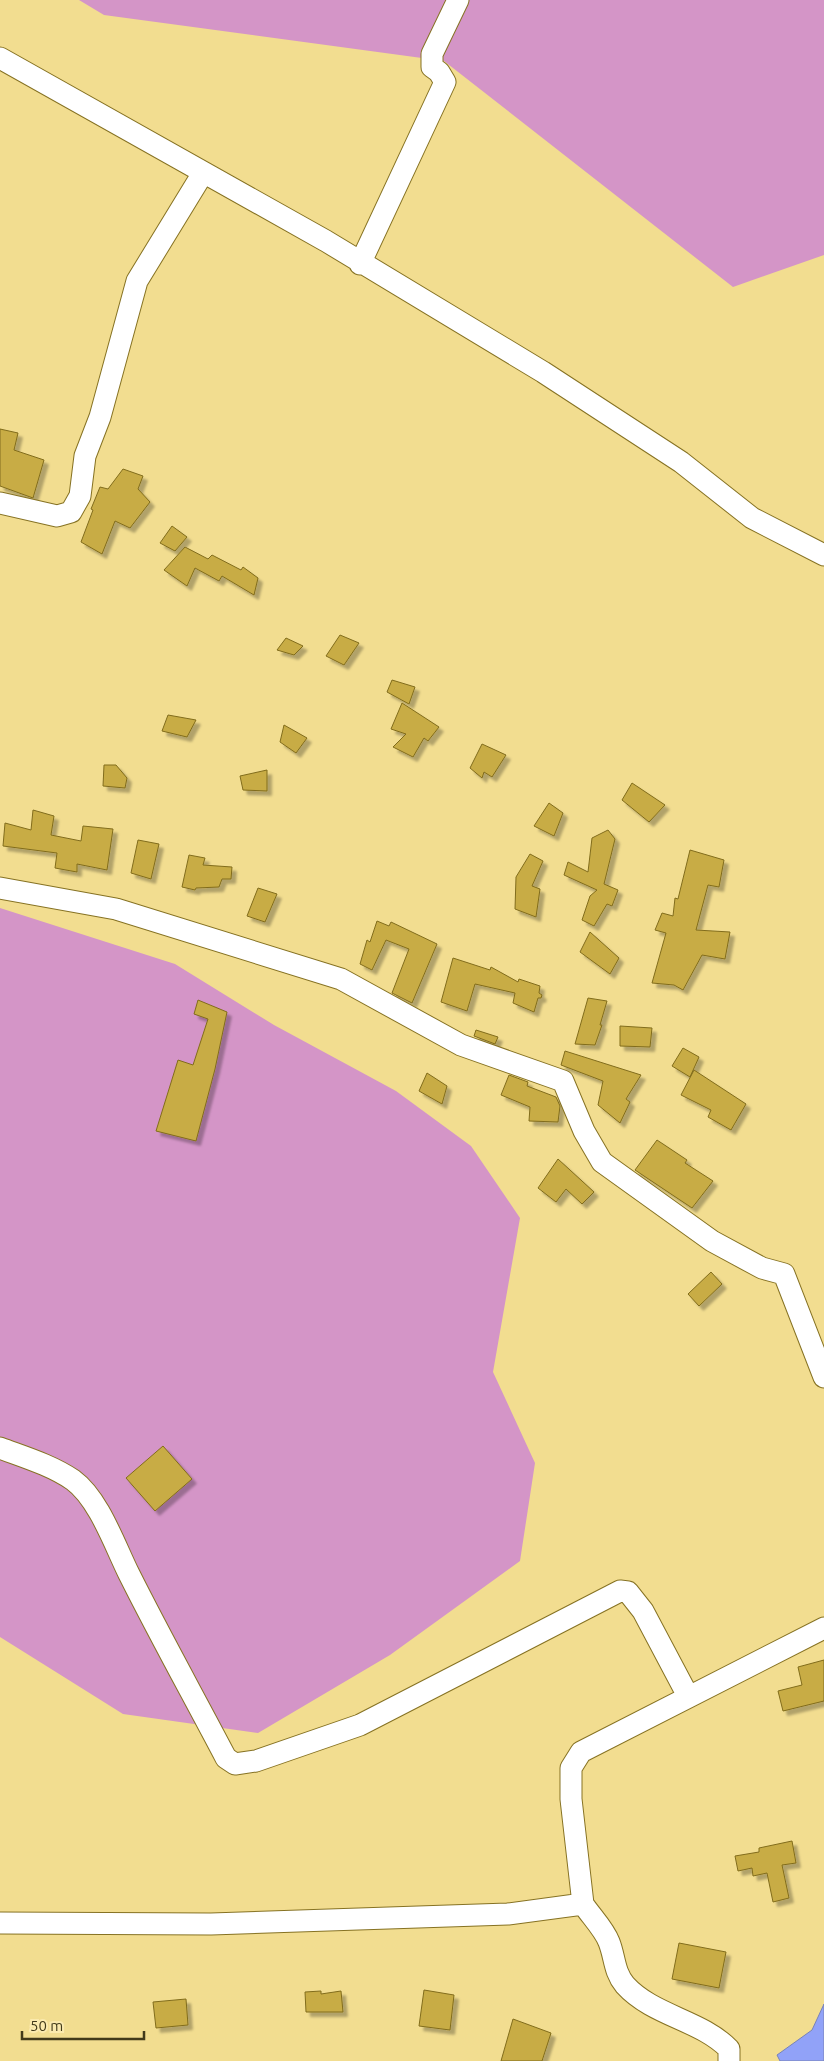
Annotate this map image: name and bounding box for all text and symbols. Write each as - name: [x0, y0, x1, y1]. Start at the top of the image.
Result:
- scale bar: [22, 2008, 145, 2040]
- text: 50 m: [30, 2017, 63, 2034]

